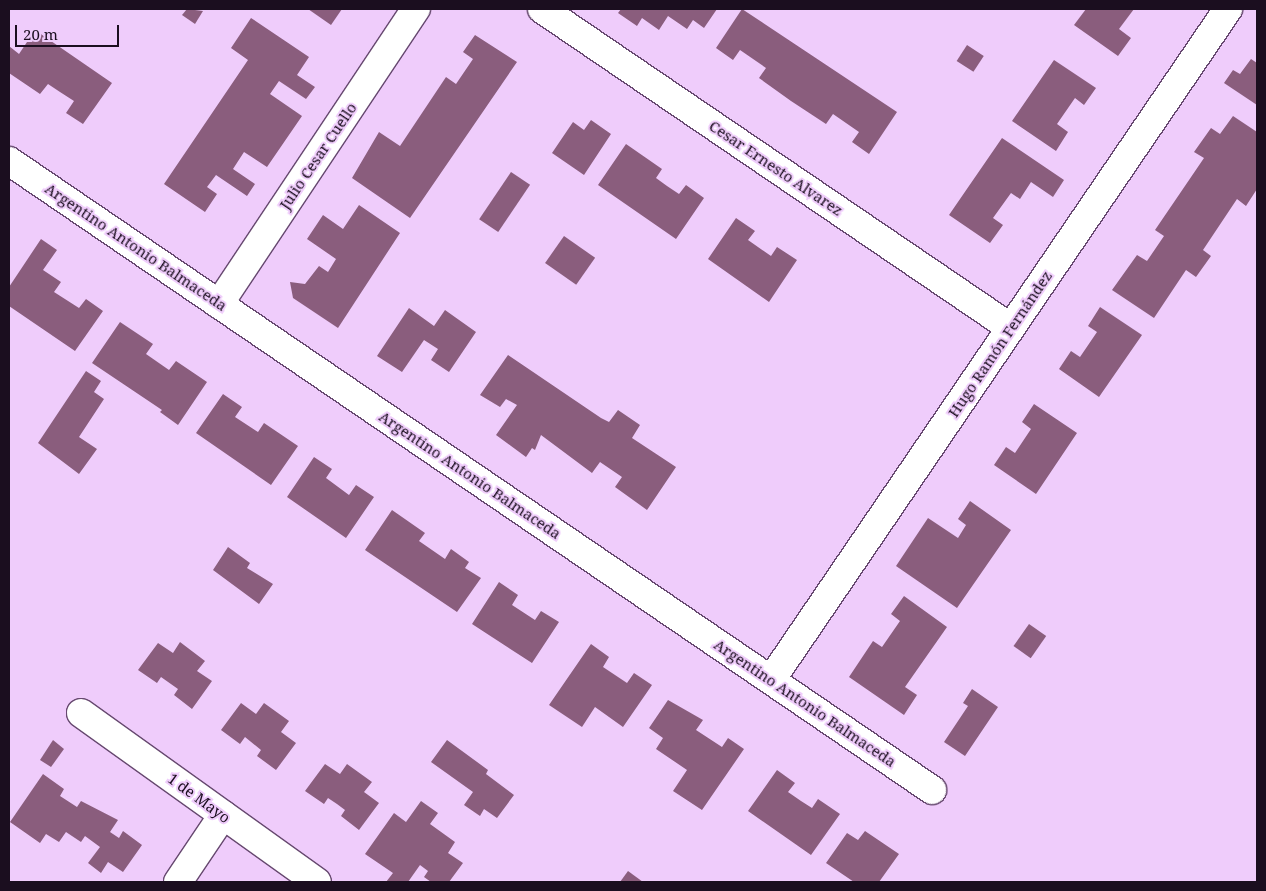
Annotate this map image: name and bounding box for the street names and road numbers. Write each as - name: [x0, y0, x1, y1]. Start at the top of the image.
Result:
- street label: Julio Cesar Cuello: [276, 99, 360, 213]
- street label: Cesar Ernesto Alvarez: [706, 117, 846, 219]
- street label: Argentino Antonio Balmaceda: [42, 179, 230, 315]
- street label: Hugo Ramón Fernández: [944, 267, 1056, 421]
- street label: Argentino Antonio Balmaceda: [376, 407, 564, 543]
- street label: Argentino Antonio Balmaceda: [711, 635, 899, 771]
- street label: 1 de Mayo: [164, 769, 234, 827]

